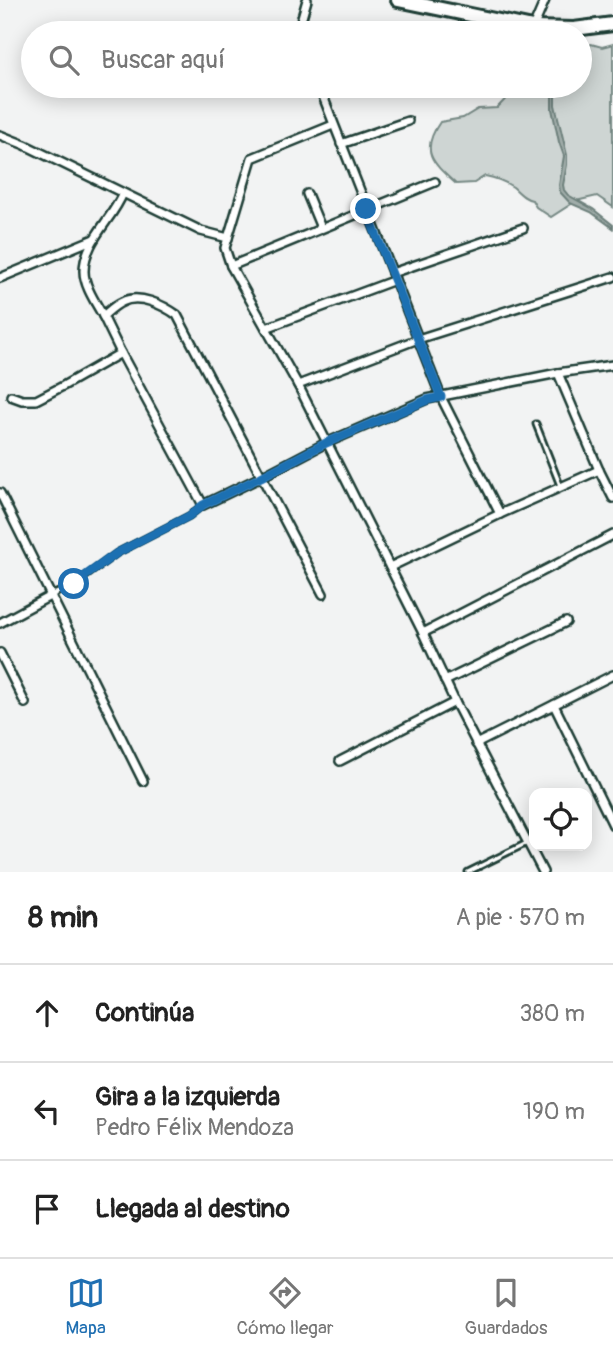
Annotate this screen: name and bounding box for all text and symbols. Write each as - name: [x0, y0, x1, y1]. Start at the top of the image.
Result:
- search box: [21, 21, 592, 98]
- icon: search: [45, 41, 83, 79]
- text: Buscar aquí: [101, 44, 225, 76]
- route end: [350, 193, 381, 224]
- route start: [58, 568, 89, 599]
- map controls: [529, 788, 592, 851]
- button: locate: [529, 788, 592, 851]
- text: 8 min: [28, 899, 98, 936]
- text: A pie · 570 m: [456, 903, 585, 932]
- icon: ahead: [28, 994, 66, 1032]
- text: Continúa: [95, 997, 194, 1029]
- text: 380 m: [519, 999, 585, 1028]
- text: Gira a la izquierda: [95, 1081, 280, 1113]
- icon: left: [28, 1092, 66, 1130]
- text: 190 m: [523, 1097, 585, 1126]
- text: Pedro Félix Mendoza: [95, 1113, 294, 1142]
- icon: arrive: [28, 1190, 66, 1228]
- text: Llegada al destino: [95, 1193, 290, 1225]
- tab: Mapa: [65, 1274, 106, 1340]
- tab: Cómo llegar: [237, 1274, 334, 1340]
- tab: Guardados: [464, 1274, 548, 1340]

